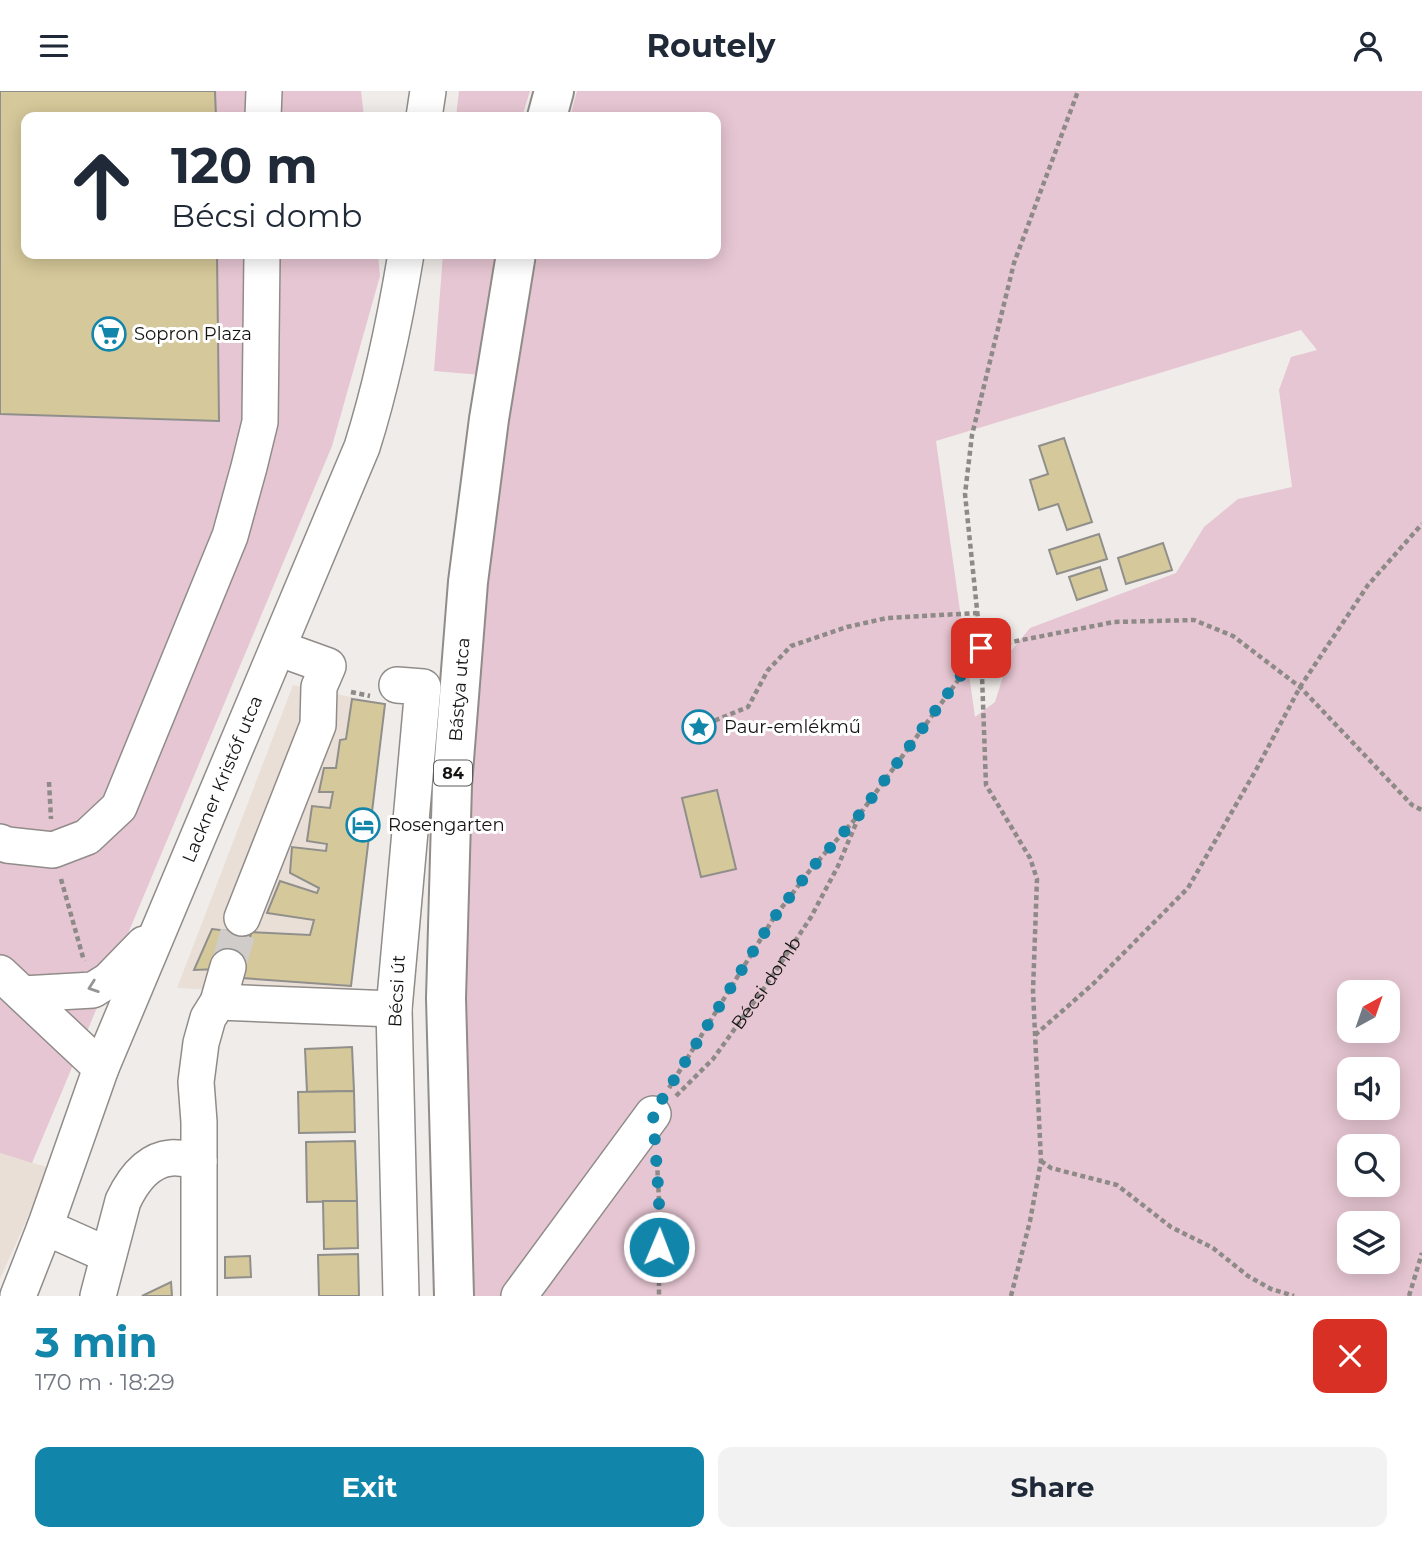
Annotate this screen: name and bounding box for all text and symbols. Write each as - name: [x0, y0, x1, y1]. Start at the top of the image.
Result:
- text: Routely: [647, 26, 775, 65]
- icon: menu: [35, 27, 73, 65]
- icon: person: [1349, 27, 1387, 65]
- text: 120 m: [171, 136, 318, 195]
- icon: ahead: [56, 140, 147, 231]
- text: Bécsi domb: [171, 196, 363, 235]
- supermarket icon: Sopron Plaza: [90, 315, 128, 353]
- place label: Sopron Plaza: [134, 323, 252, 345]
- pin: [951, 618, 1011, 678]
- icon: arrive: [962, 629, 1000, 667]
- street label: Bástya utca: [444, 637, 475, 742]
- street label: Lackner Kristóf utca: [178, 692, 267, 866]
- place icon: Paur-emlékmű: [680, 708, 718, 746]
- place label: Paur-emlékmű: [724, 716, 861, 738]
- road number: 84: [434, 761, 472, 785]
- hotel icon: Rosengarten: [344, 806, 382, 844]
- place label: Rosengarten: [388, 814, 505, 836]
- street label: Bécsi domb: [727, 933, 806, 1034]
- street label: Bécsi út: [384, 954, 410, 1028]
- one-way arrow: [87, 979, 99, 993]
- north arrow: [1337, 980, 1400, 1043]
- map controls: [1337, 980, 1400, 1274]
- button: sound: [1337, 1057, 1400, 1120]
- button: search: [1337, 1134, 1400, 1197]
- position arrow: [622, 1210, 696, 1284]
- button: layers: [1337, 1211, 1400, 1274]
- text: 3 min: [35, 1316, 157, 1368]
- button: close: [1313, 1319, 1387, 1393]
- text: 170 m · 18:29: [35, 1368, 175, 1396]
- button: Exit: [35, 1447, 704, 1527]
- button: Share: [718, 1447, 1387, 1527]

